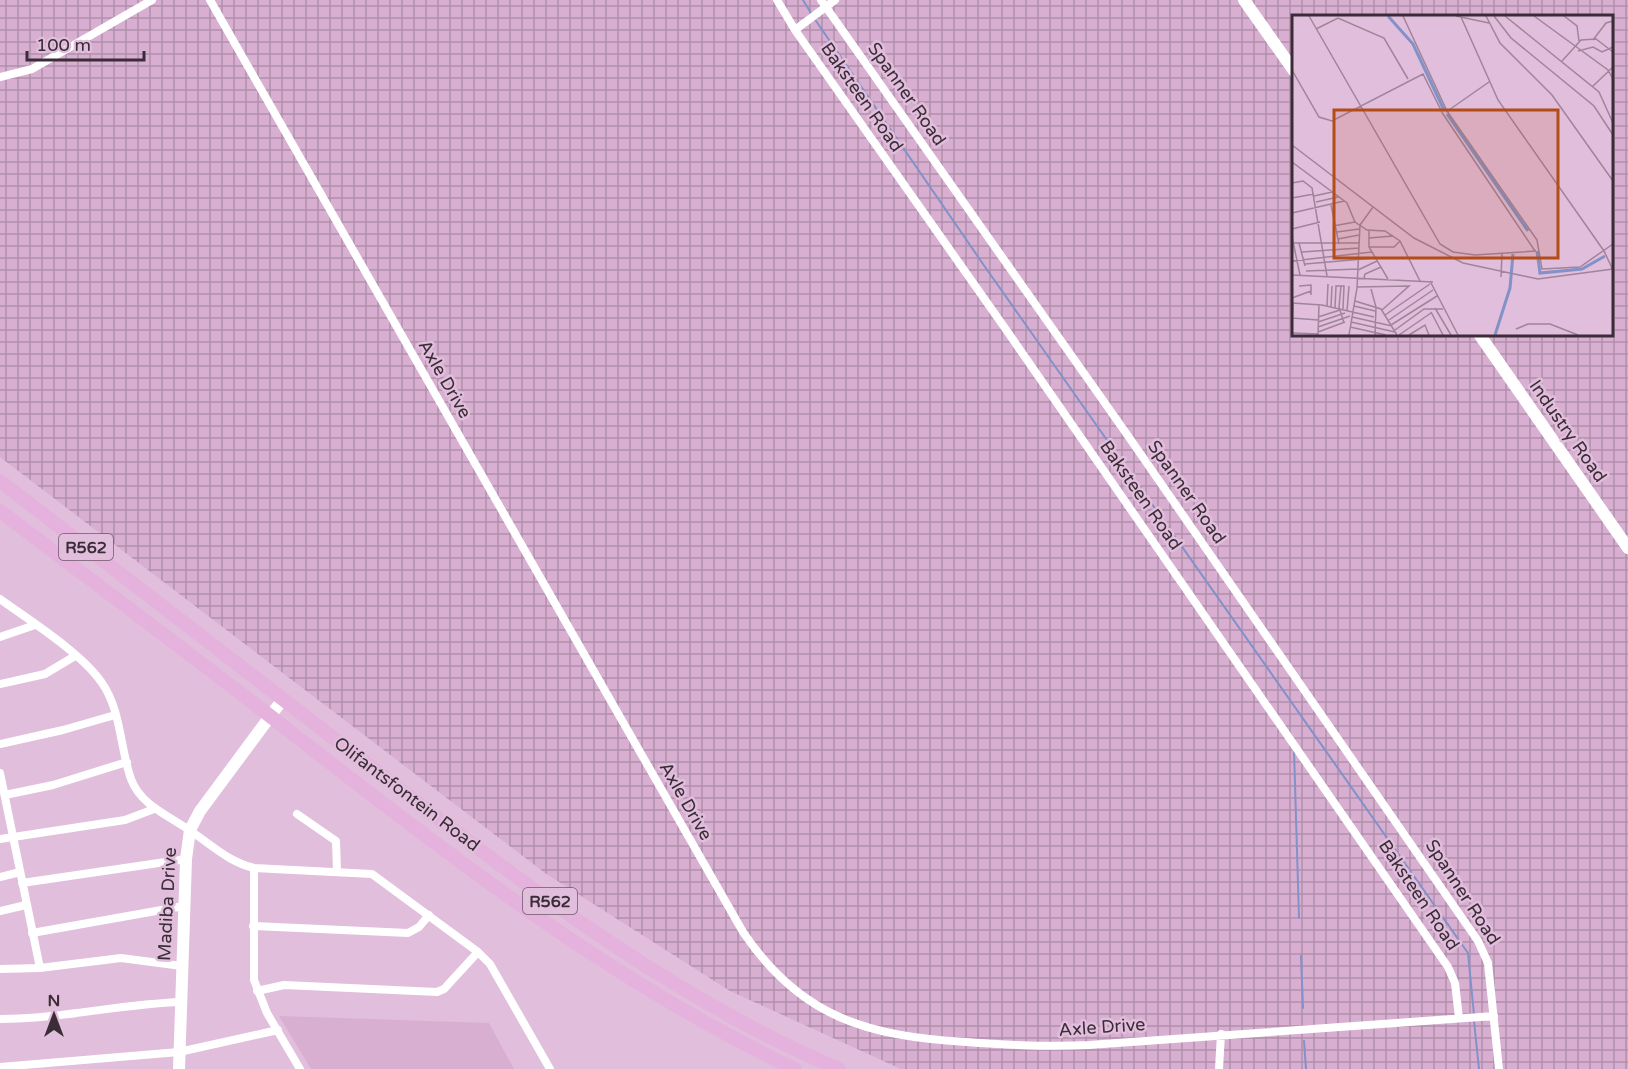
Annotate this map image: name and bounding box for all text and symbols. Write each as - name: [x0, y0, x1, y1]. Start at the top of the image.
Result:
- inset map: [1292, 15, 1613, 336]
- scale bar: [27, 24, 144, 62]
- text: 100 m: [36, 34, 91, 56]
- street label: Baksteen Road: [816, 38, 908, 156]
- street label: Spanner Road: [863, 38, 951, 150]
- street label: Axle Drive: [414, 336, 476, 422]
- street label: Industry Road: [1525, 375, 1611, 487]
- street label: Baksteen Road: [1095, 436, 1187, 554]
- street label: Spanner Road: [1143, 436, 1231, 548]
- road number: R562: [59, 534, 113, 560]
- street label: Olifantsfontein Road: [330, 732, 484, 856]
- street label: Axle Drive: [655, 758, 717, 844]
- street label: Baksteen Road: [1374, 835, 1464, 955]
- street label: Spanner Road: [1421, 835, 1505, 949]
- street label: Madiba Drive: [153, 847, 181, 961]
- road number: R562: [523, 888, 577, 914]
- north arrow: [24, 985, 84, 1045]
- text: N: [48, 991, 60, 1011]
- street label: Axle Drive: [1058, 1013, 1146, 1041]

